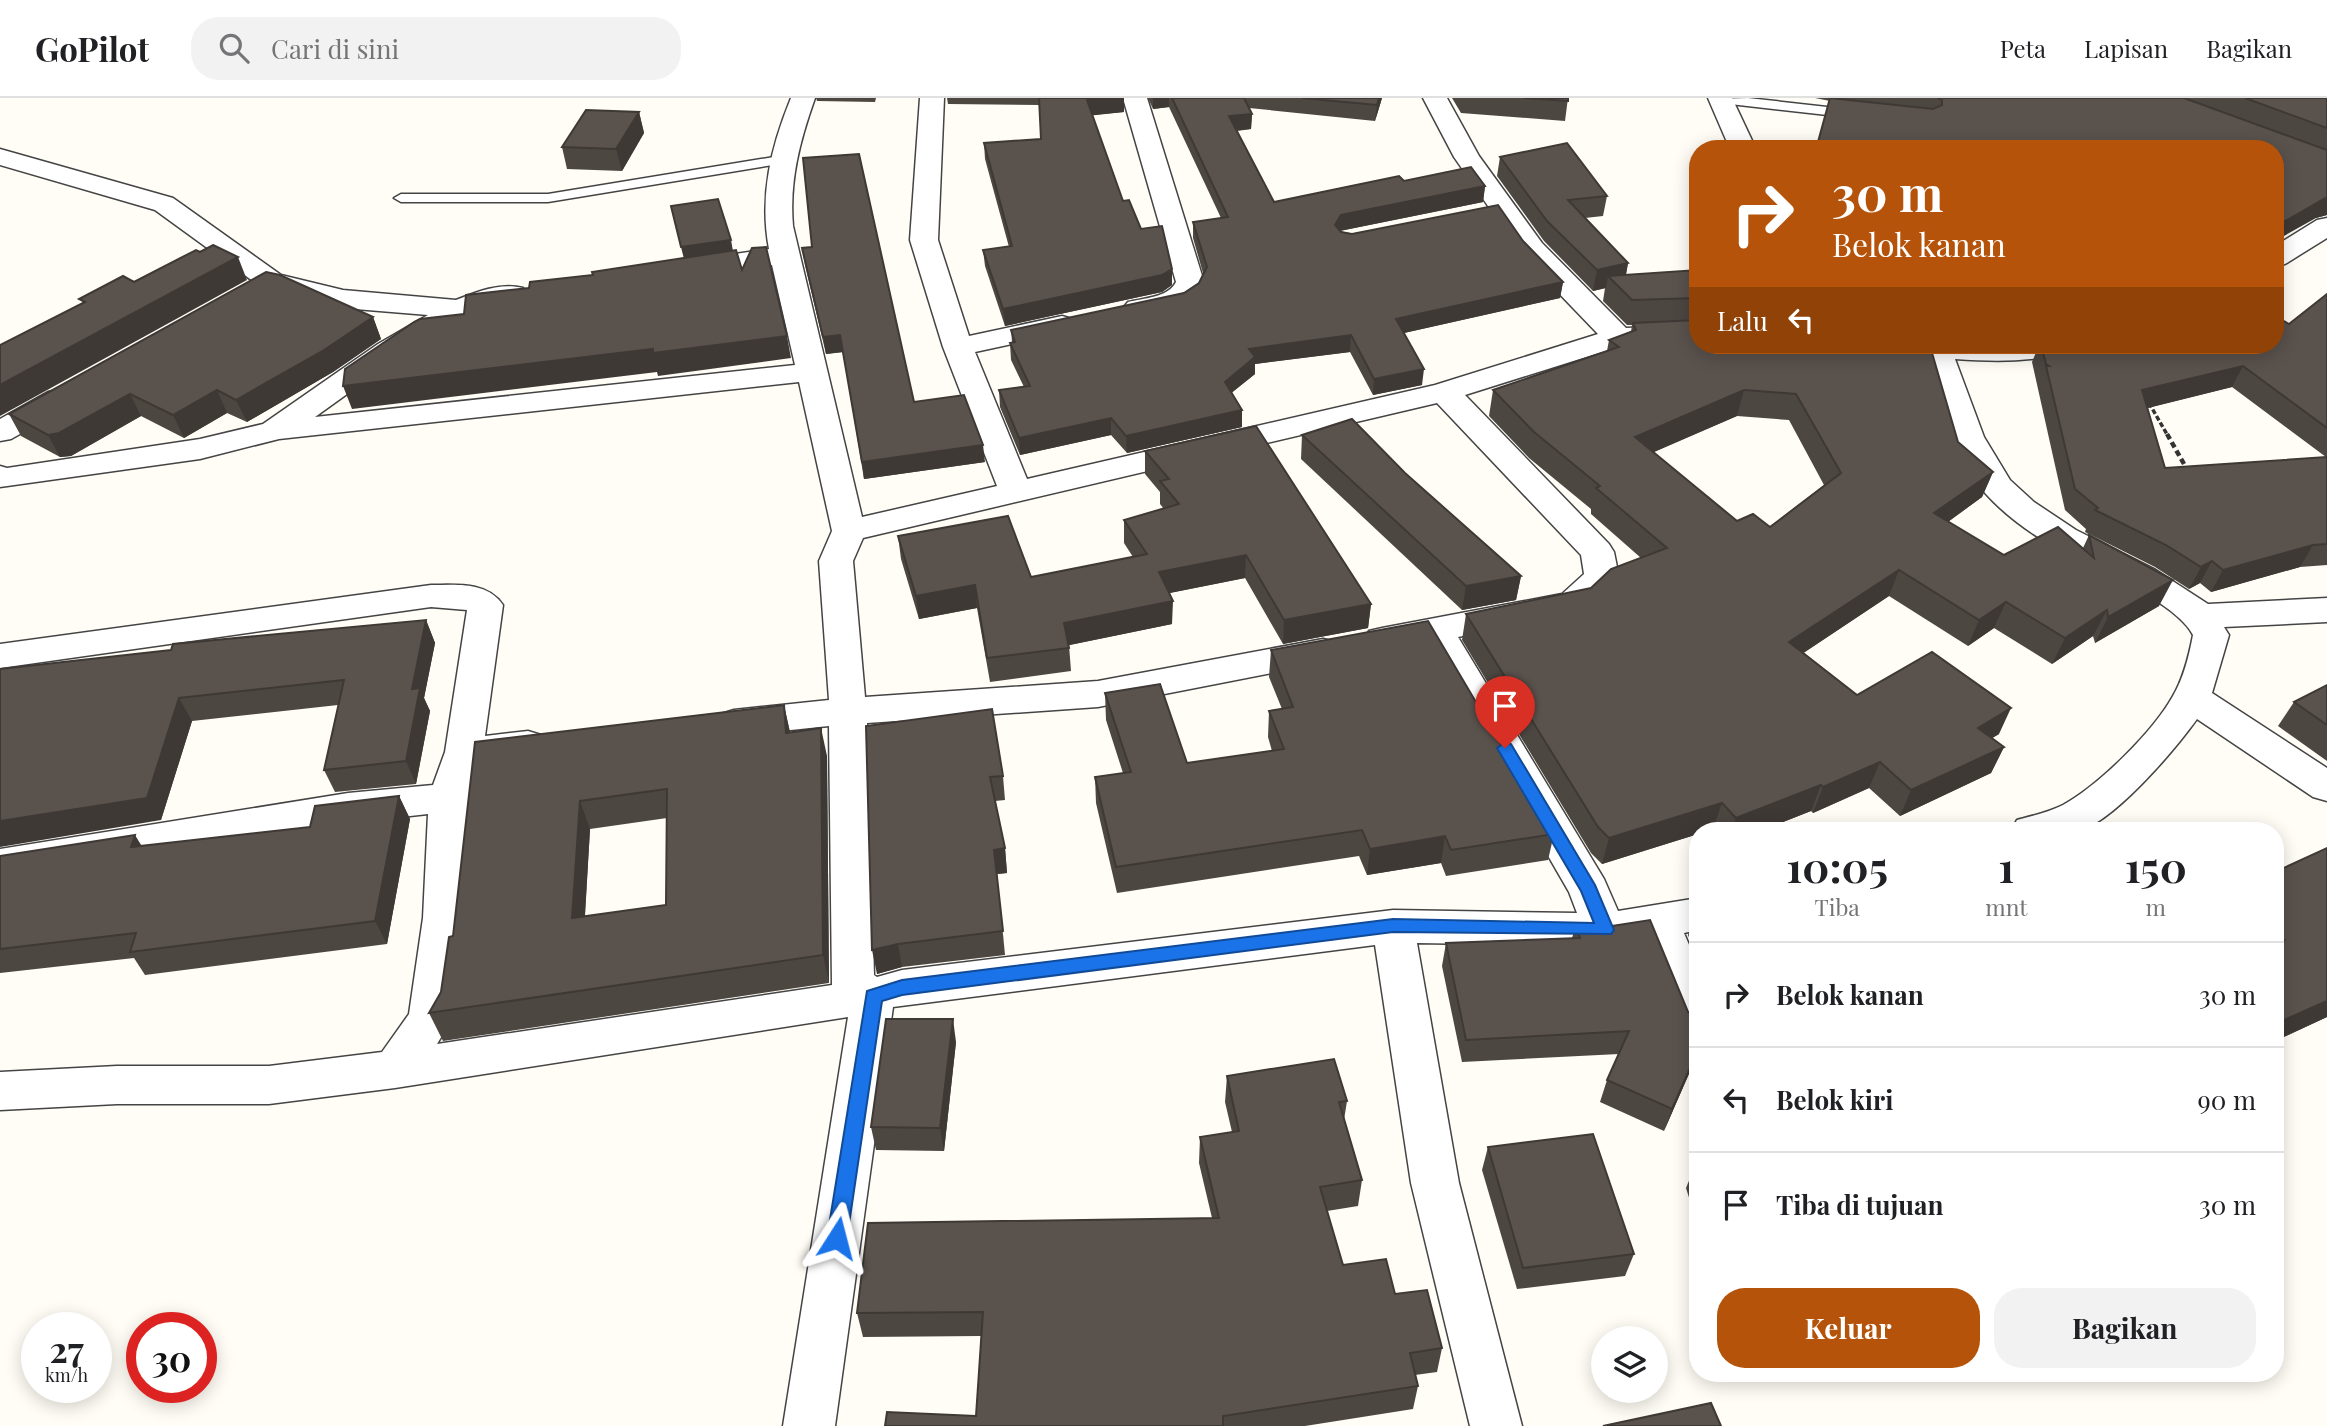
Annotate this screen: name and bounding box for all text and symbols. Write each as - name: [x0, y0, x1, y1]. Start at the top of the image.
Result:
- search box: [191, 17, 681, 80]
- text: GoPilot: [35, 26, 149, 70]
- icon: search: [215, 29, 253, 67]
- text: Cari di sini: [271, 31, 399, 66]
- text: Peta: [2000, 32, 2046, 64]
- text: Lapisan: [2084, 32, 2168, 64]
- text: Bagikan: [2206, 32, 2292, 64]
- text: 30 m: [1832, 159, 1943, 224]
- icon: right: [1717, 168, 1808, 259]
- text: Belok kanan: [1832, 222, 2006, 265]
- icon: left: [1782, 301, 1820, 339]
- text: Lalu: [1717, 303, 1768, 338]
- pin: [1475, 676, 1535, 748]
- icon: arrive: [1486, 687, 1524, 725]
- text: 10:05: [1786, 838, 1888, 894]
- text: 1: [1998, 838, 2014, 894]
- text: 150: [2125, 838, 2187, 894]
- text: Tiba: [1814, 891, 1860, 922]
- text: mnt: [1985, 891, 2028, 922]
- text: m: [2146, 891, 2166, 922]
- icon: right: [1717, 976, 1755, 1014]
- text: Belok kanan: [1776, 977, 1924, 1012]
- text: 30 m: [2199, 977, 2256, 1012]
- icon: left: [1717, 1081, 1755, 1119]
- text: Belok kiri: [1776, 1082, 1893, 1117]
- text: 90 m: [2198, 1082, 2256, 1117]
- icon: arrive: [1717, 1186, 1755, 1224]
- text: Tiba di tujuan: [1776, 1187, 1944, 1222]
- text: 30 m: [2199, 1187, 2256, 1222]
- position arrow: [800, 1201, 874, 1275]
- button: Keluar: [1717, 1288, 1980, 1368]
- button: Bagikan: [1994, 1288, 2256, 1368]
- speed limit sign: 30: [126, 1312, 217, 1403]
- text: 27: [49, 1325, 84, 1372]
- map controls: [1591, 1326, 1668, 1403]
- button: layers: [1591, 1326, 1668, 1403]
- text: km/h: [45, 1363, 88, 1387]

